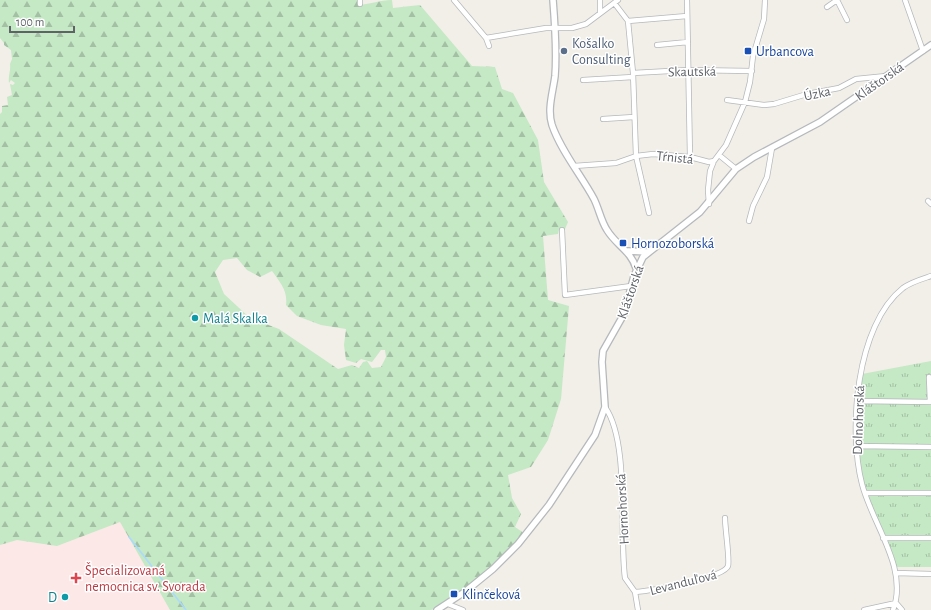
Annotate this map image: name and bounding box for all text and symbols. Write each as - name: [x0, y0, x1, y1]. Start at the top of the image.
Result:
- scale bar: [10, 8, 74, 34]
- text: 100 m: [16, 16, 44, 28]
- place label: Košalko Consulting: [572, 37, 631, 67]
- place label: Urbancova: [756, 45, 815, 59]
- marker: Košalko Consulting: [559, 46, 569, 56]
- marker: Urbancova: [743, 46, 753, 56]
- street label: Kláštorská: [853, 60, 907, 104]
- street label: Skautská: [668, 65, 717, 79]
- street label: Úzka: [802, 81, 832, 104]
- street label: Tŕnistá: [656, 149, 695, 167]
- place label: Hornozoborská: [631, 237, 715, 251]
- marker: Hornozoborská: [618, 238, 628, 248]
- street label: Kláštorská: [615, 263, 647, 321]
- place label: Malá Skalka: [203, 312, 268, 326]
- marker: Malá Skalka: [190, 313, 200, 323]
- street label: Dolnohorská: [851, 384, 867, 455]
- street label: Hornohorská: [614, 473, 632, 545]
- place label: Špecializovaná nemocnica sv. Svorada: [85, 562, 206, 594]
- street label: Levanduľová: [648, 568, 719, 598]
- marker: Špecializovaná nemocnica sv. Svorada: [70, 572, 82, 584]
- place label: Klinčeková: [462, 588, 521, 602]
- marker: Klinčeková: [449, 589, 459, 599]
- place label: D: [48, 591, 57, 605]
- marker: D: [60, 592, 70, 602]

